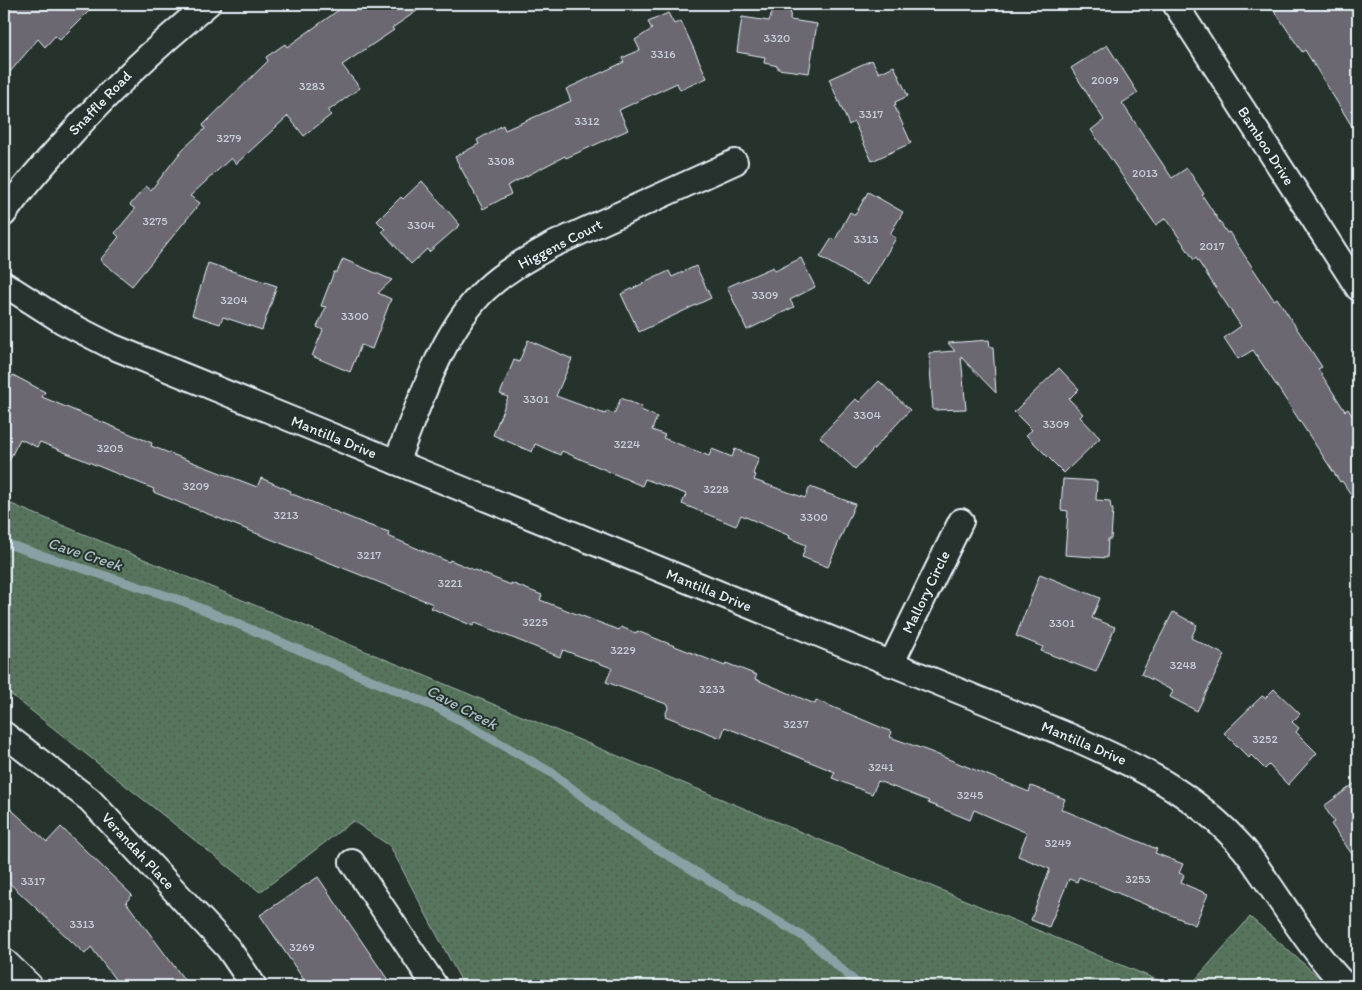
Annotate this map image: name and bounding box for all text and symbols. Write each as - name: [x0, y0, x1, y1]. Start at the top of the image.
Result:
- house number: 3320: [764, 31, 790, 45]
- house number: 3316: [651, 47, 676, 61]
- street label: Snaffle Road: [65, 67, 135, 139]
- house number: 2009: [1091, 73, 1119, 87]
- house number: 3283: [299, 79, 325, 93]
- street label: Bamboo Drive: [1234, 103, 1298, 189]
- house number: 3317: [859, 107, 883, 121]
- house number: 3312: [575, 114, 600, 128]
- house number: 3279: [216, 131, 242, 145]
- house number: 3308: [487, 154, 515, 168]
- house number: 2013: [1132, 166, 1158, 180]
- house number: 3275: [142, 214, 168, 228]
- street label: Higgens Court: [515, 215, 605, 273]
- house number: 3304: [407, 218, 435, 232]
- house number: 3313: [853, 232, 879, 246]
- house number: 2017: [1199, 239, 1225, 253]
- house number: 3309: [752, 288, 778, 302]
- house number: 3204: [220, 293, 248, 307]
- house number: 3300: [341, 309, 369, 323]
- house number: 3301: [523, 392, 549, 406]
- house number: 3304: [853, 408, 881, 422]
- street label: Mantilla Drive: [289, 412, 379, 462]
- house number: 3309: [1043, 417, 1069, 431]
- house number: 3224: [614, 437, 640, 451]
- house number: 3205: [97, 441, 123, 455]
- house number: 3209: [183, 479, 209, 493]
- house number: 3228: [703, 482, 729, 496]
- house number: 3213: [274, 508, 299, 522]
- house number: 3300: [800, 510, 828, 524]
- water label: Cave Creek: [45, 533, 125, 575]
- house number: 3217: [357, 548, 381, 562]
- street label: Mallory Circle: [898, 548, 954, 636]
- street label: Mantilla Drive: [664, 565, 754, 615]
- house number: 3221: [438, 576, 463, 590]
- house number: 3225: [522, 615, 548, 629]
- house number: 3301: [1049, 616, 1075, 630]
- house number: 3229: [610, 643, 636, 657]
- house number: 3248: [1170, 658, 1197, 672]
- water label: Cave Creek: [424, 681, 501, 734]
- house number: 3233: [699, 682, 725, 696]
- house number: 3237: [783, 717, 809, 731]
- street label: Mantilla Drive: [1039, 717, 1129, 769]
- house number: 3252: [1252, 732, 1278, 746]
- house number: 3241: [868, 760, 894, 774]
- house number: 3245: [957, 788, 983, 802]
- street label: Verandah Place: [98, 809, 178, 893]
- house number: 3249: [1045, 836, 1071, 850]
- house number: 3253: [1125, 872, 1151, 886]
- house number: 3317: [21, 874, 45, 888]
- house number: 3313: [69, 917, 95, 931]
- house number: 3269: [289, 940, 315, 954]

